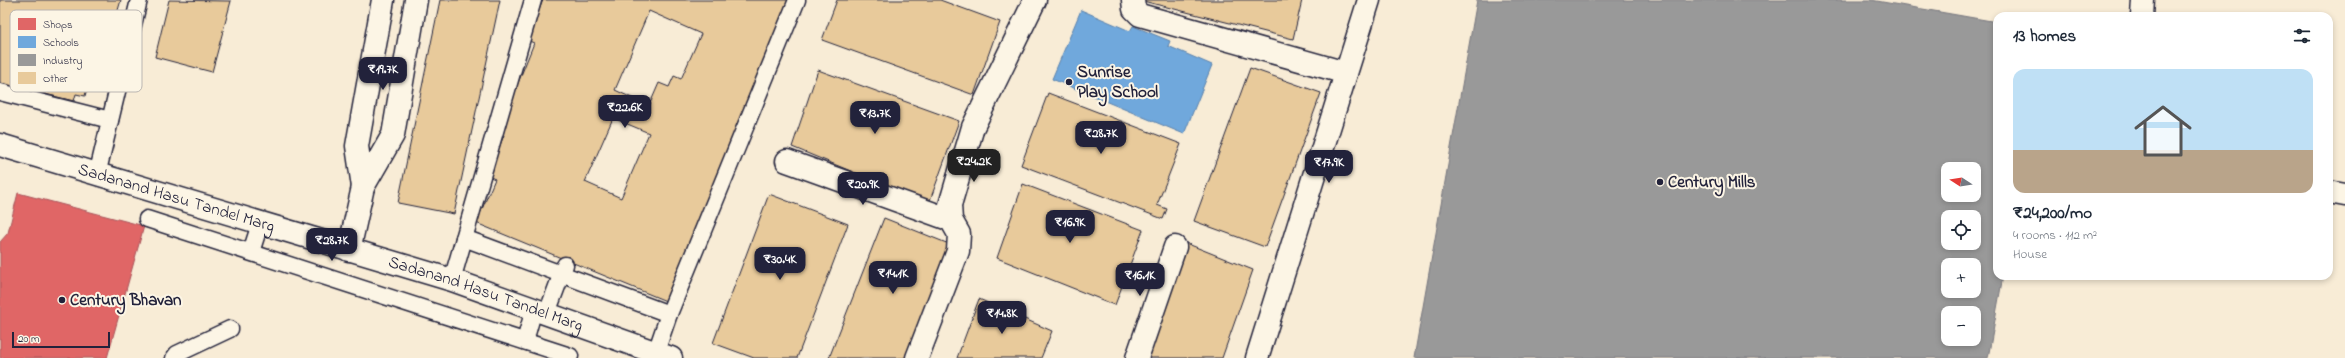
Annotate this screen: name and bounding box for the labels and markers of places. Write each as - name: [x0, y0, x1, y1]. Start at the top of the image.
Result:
- pin: ₹19.7K: [350, 57, 416, 91]
- place label: Sunrise Play School: [1077, 60, 1158, 107]
- marker: Sunrise Play School: [1064, 77, 1074, 87]
- pin: ₹22.6K: [592, 95, 658, 129]
- pin: ₹13.7K: [842, 101, 908, 135]
- pin: ₹28.7K: [1068, 121, 1134, 155]
- pin: ₹24.2K: [941, 149, 1007, 183]
- pin: ₹17.9K: [1296, 150, 1362, 184]
- place label: Century Mills: [1668, 170, 1756, 197]
- pin: ₹20.9K: [830, 172, 896, 206]
- marker: Century Mills: [1655, 177, 1665, 187]
- pin: ₹16.9K: [1037, 210, 1103, 244]
- pin: ₹28.7K: [299, 228, 365, 262]
- pin: ₹30.4K: [747, 247, 813, 281]
- pin: ₹14.1K: [860, 261, 926, 295]
- pin: ₹16.1K: [1107, 263, 1173, 297]
- place label: Century Bhavan: [70, 288, 182, 315]
- marker: Century Bhavan: [57, 295, 67, 305]
- pin: ₹14.8K: [969, 301, 1035, 335]

